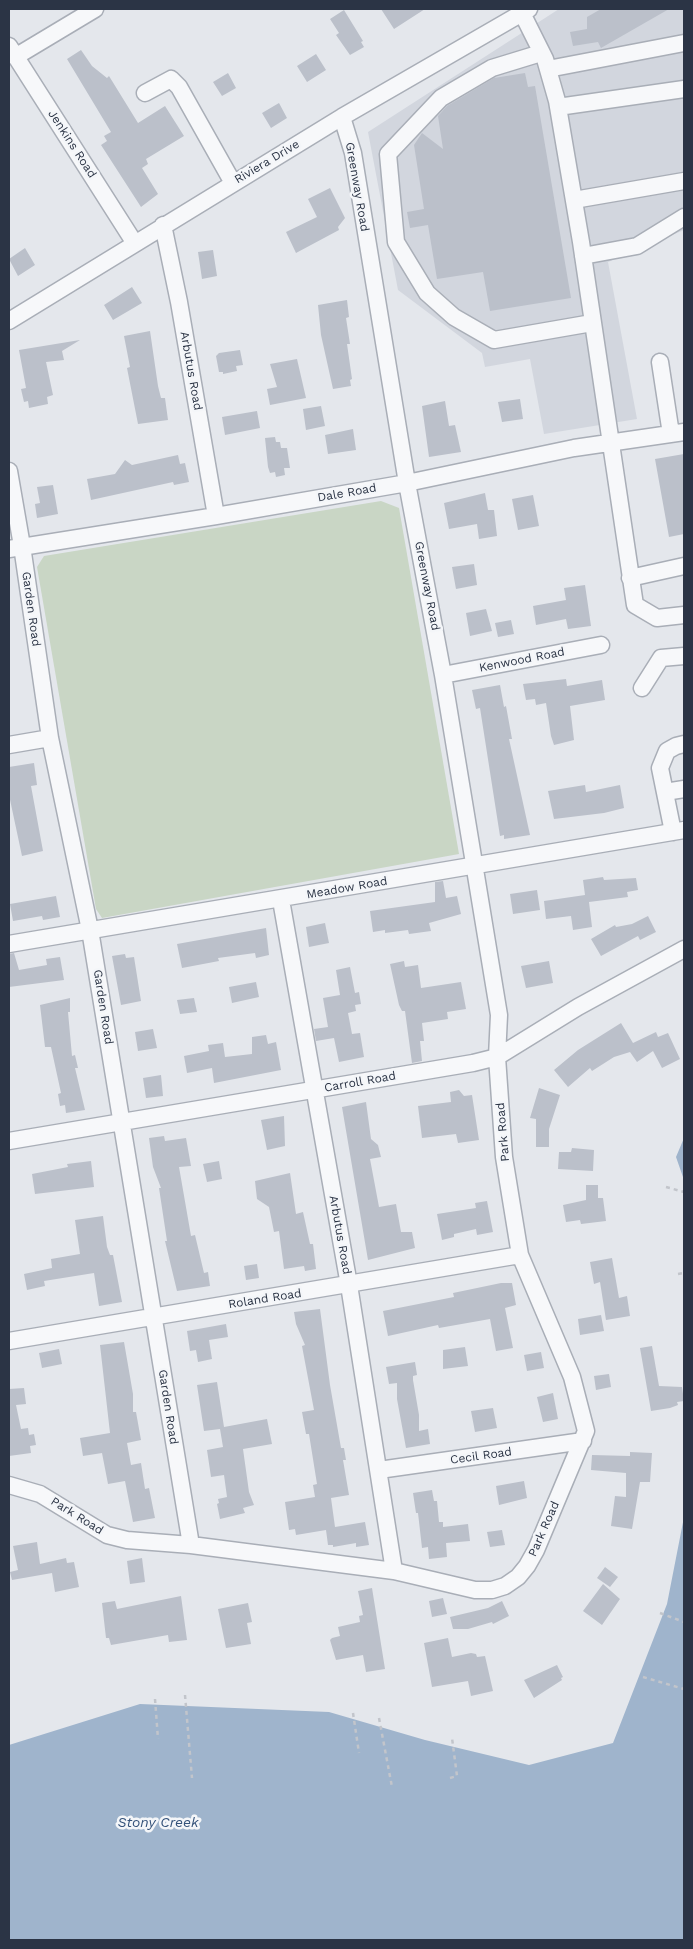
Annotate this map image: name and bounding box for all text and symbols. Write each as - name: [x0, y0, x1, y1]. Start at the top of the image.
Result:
- street label: Jenkins Road: [45, 107, 99, 181]
- street label: Riviera Drive: [232, 137, 302, 187]
- street label: Greenway Road: [342, 141, 372, 233]
- street label: Arbutus Road: [177, 330, 205, 412]
- street label: Dale Road: [316, 481, 378, 505]
- street label: Greenway Road: [411, 540, 443, 632]
- street label: Garden Road: [19, 571, 43, 647]
- street label: Kenwood Road: [478, 645, 566, 675]
- street label: Meadow Road: [305, 874, 389, 902]
- street label: Garden Road: [90, 969, 116, 1045]
- street label: Carroll Road: [323, 1069, 397, 1095]
- street label: Park Road: [493, 1102, 513, 1162]
- street label: Arbutus Road: [326, 1194, 354, 1276]
- street label: Roland Road: [227, 1286, 303, 1312]
- street label: Garden Road: [155, 1369, 181, 1445]
- street label: Cecil Road: [449, 1445, 513, 1467]
- street label: Park Road: [48, 1494, 106, 1538]
- street label: Park Road: [525, 1499, 563, 1559]
- water label: Stony Creek: [117, 1815, 199, 1831]

